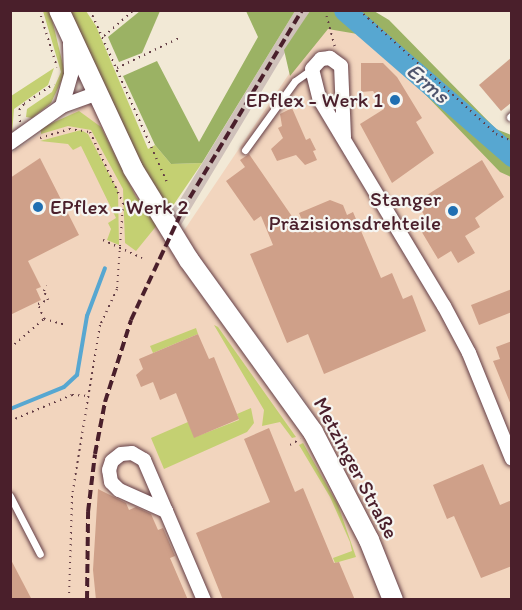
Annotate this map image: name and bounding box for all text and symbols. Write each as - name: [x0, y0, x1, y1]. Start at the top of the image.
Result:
- water label: Erms: [401, 57, 455, 109]
- place label: EPflex - Werk 1: [246, 87, 383, 113]
- marker: EPflex - Werk 1: [388, 93, 402, 107]
- place label: Stanger Präzisionsdrehteile: [268, 186, 441, 236]
- place label: EPflex - Werk 2: [50, 194, 188, 220]
- marker: EPflex - Werk 2: [31, 200, 45, 214]
- marker: Stanger Präzisionsdrehteile: [446, 204, 460, 218]
- street label: Metzinger Straße: [308, 393, 404, 543]

